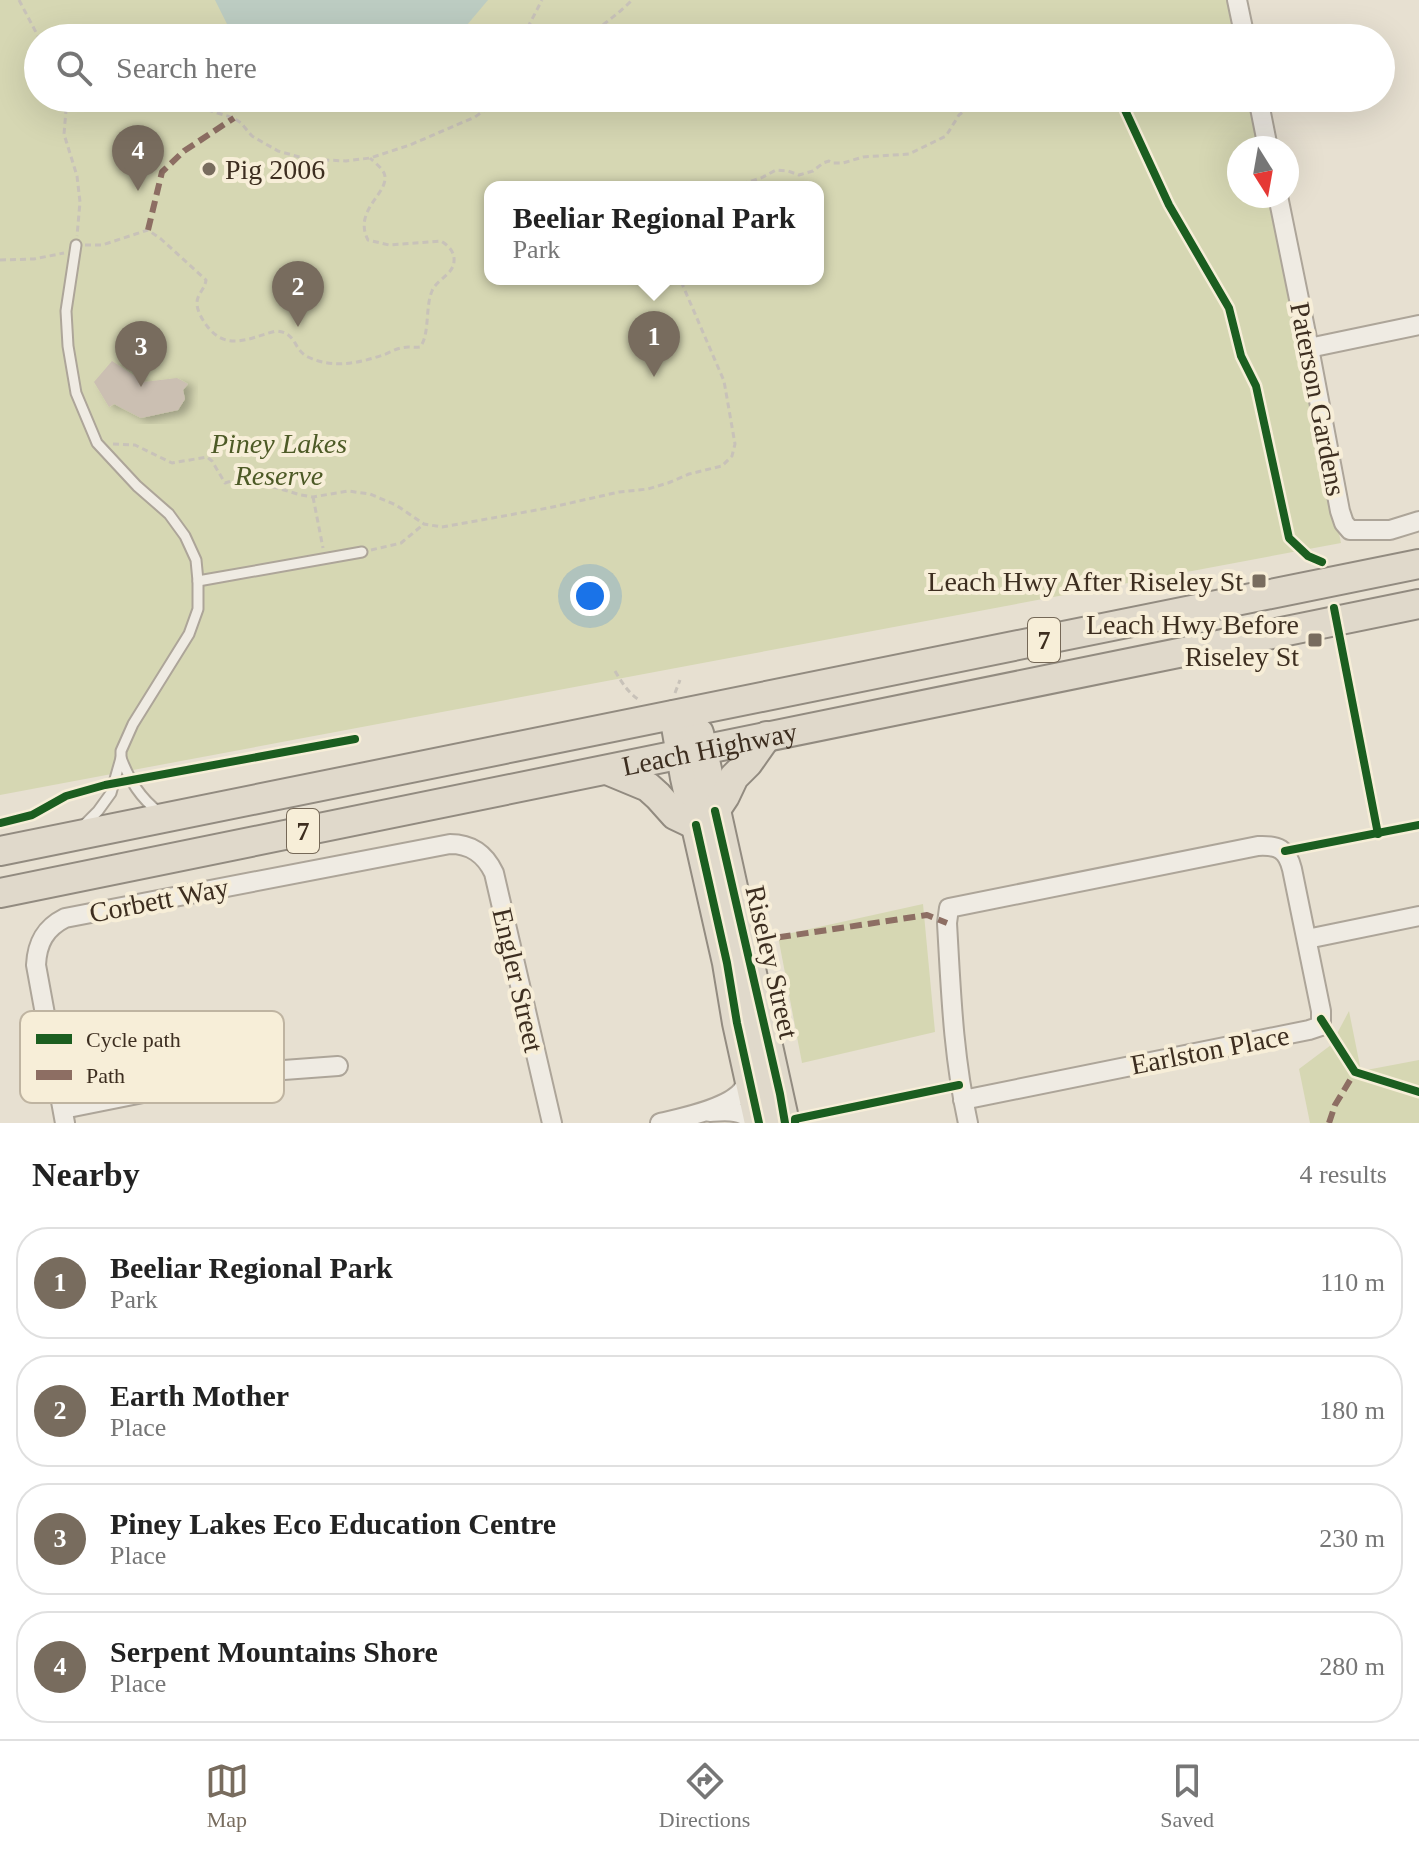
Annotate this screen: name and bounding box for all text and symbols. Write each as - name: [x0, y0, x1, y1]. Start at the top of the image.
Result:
- search box: [24, 24, 1395, 112]
- icon: search: [52, 46, 96, 90]
- text: Search here: [116, 51, 257, 84]
- pin: 4: [112, 125, 164, 191]
- north arrow: [1227, 136, 1299, 208]
- place label: Pig 2006: [225, 154, 325, 185]
- marker: Pig 2006: [200, 160, 218, 178]
- popup: [484, 181, 824, 285]
- text: Beeliar Regional Park: [513, 201, 795, 234]
- text: Park: [513, 235, 560, 264]
- pin: 2: [272, 261, 324, 327]
- street label: Paterson Gardens: [1284, 299, 1352, 499]
- pin: 1: [628, 311, 680, 377]
- pin: 3: [115, 321, 167, 387]
- park label: Piney Lakes Reserve: [210, 428, 347, 491]
- place label: Leach Hwy After Riseley St: [927, 566, 1243, 597]
- marker: Leach Hwy After Riseley St: [1250, 572, 1268, 590]
- your location: [570, 576, 610, 616]
- place label: Leach Hwy Before Riseley St: [1086, 609, 1299, 672]
- road number: 7: [1028, 618, 1060, 662]
- marker: Leach Hwy Before Riseley St: [1306, 631, 1324, 649]
- street label: Leach Highway: [619, 716, 800, 781]
- road number: 7: [287, 809, 319, 853]
- street label: Corbett Way: [87, 871, 231, 929]
- street label: Riseley Street: [739, 882, 805, 1042]
- street label: Engler Street: [486, 905, 550, 1055]
- legend: [20, 1011, 284, 1103]
- street label: Earlston Place: [1128, 1019, 1292, 1081]
- text: Cycle path: [86, 1027, 181, 1052]
- text: Path: [86, 1063, 125, 1088]
- text: Nearby: [32, 1156, 140, 1193]
- text: 4 results: [1300, 1160, 1387, 1189]
- text: Beeliar Regional Park: [110, 1251, 393, 1284]
- text: 1: [54, 1268, 67, 1297]
- text: 110 m: [1320, 1268, 1385, 1297]
- text: Park: [110, 1285, 158, 1314]
- text: Earth Mother: [110, 1379, 289, 1412]
- text: 2: [54, 1396, 67, 1425]
- text: 180 m: [1319, 1396, 1385, 1425]
- text: Place: [110, 1413, 166, 1442]
- text: Piney Lakes Eco Education Centre: [110, 1507, 556, 1540]
- text: 3: [54, 1524, 67, 1553]
- text: 230 m: [1319, 1524, 1385, 1553]
- text: Place: [110, 1541, 166, 1570]
- text: Serpent Mountains Shore: [110, 1635, 438, 1668]
- text: 4: [54, 1652, 67, 1681]
- text: 280 m: [1319, 1652, 1385, 1681]
- text: Place: [110, 1669, 166, 1698]
- tab: Map: [205, 1759, 249, 1833]
- tab: Directions: [659, 1759, 750, 1833]
- tab: Saved: [1160, 1759, 1214, 1833]

